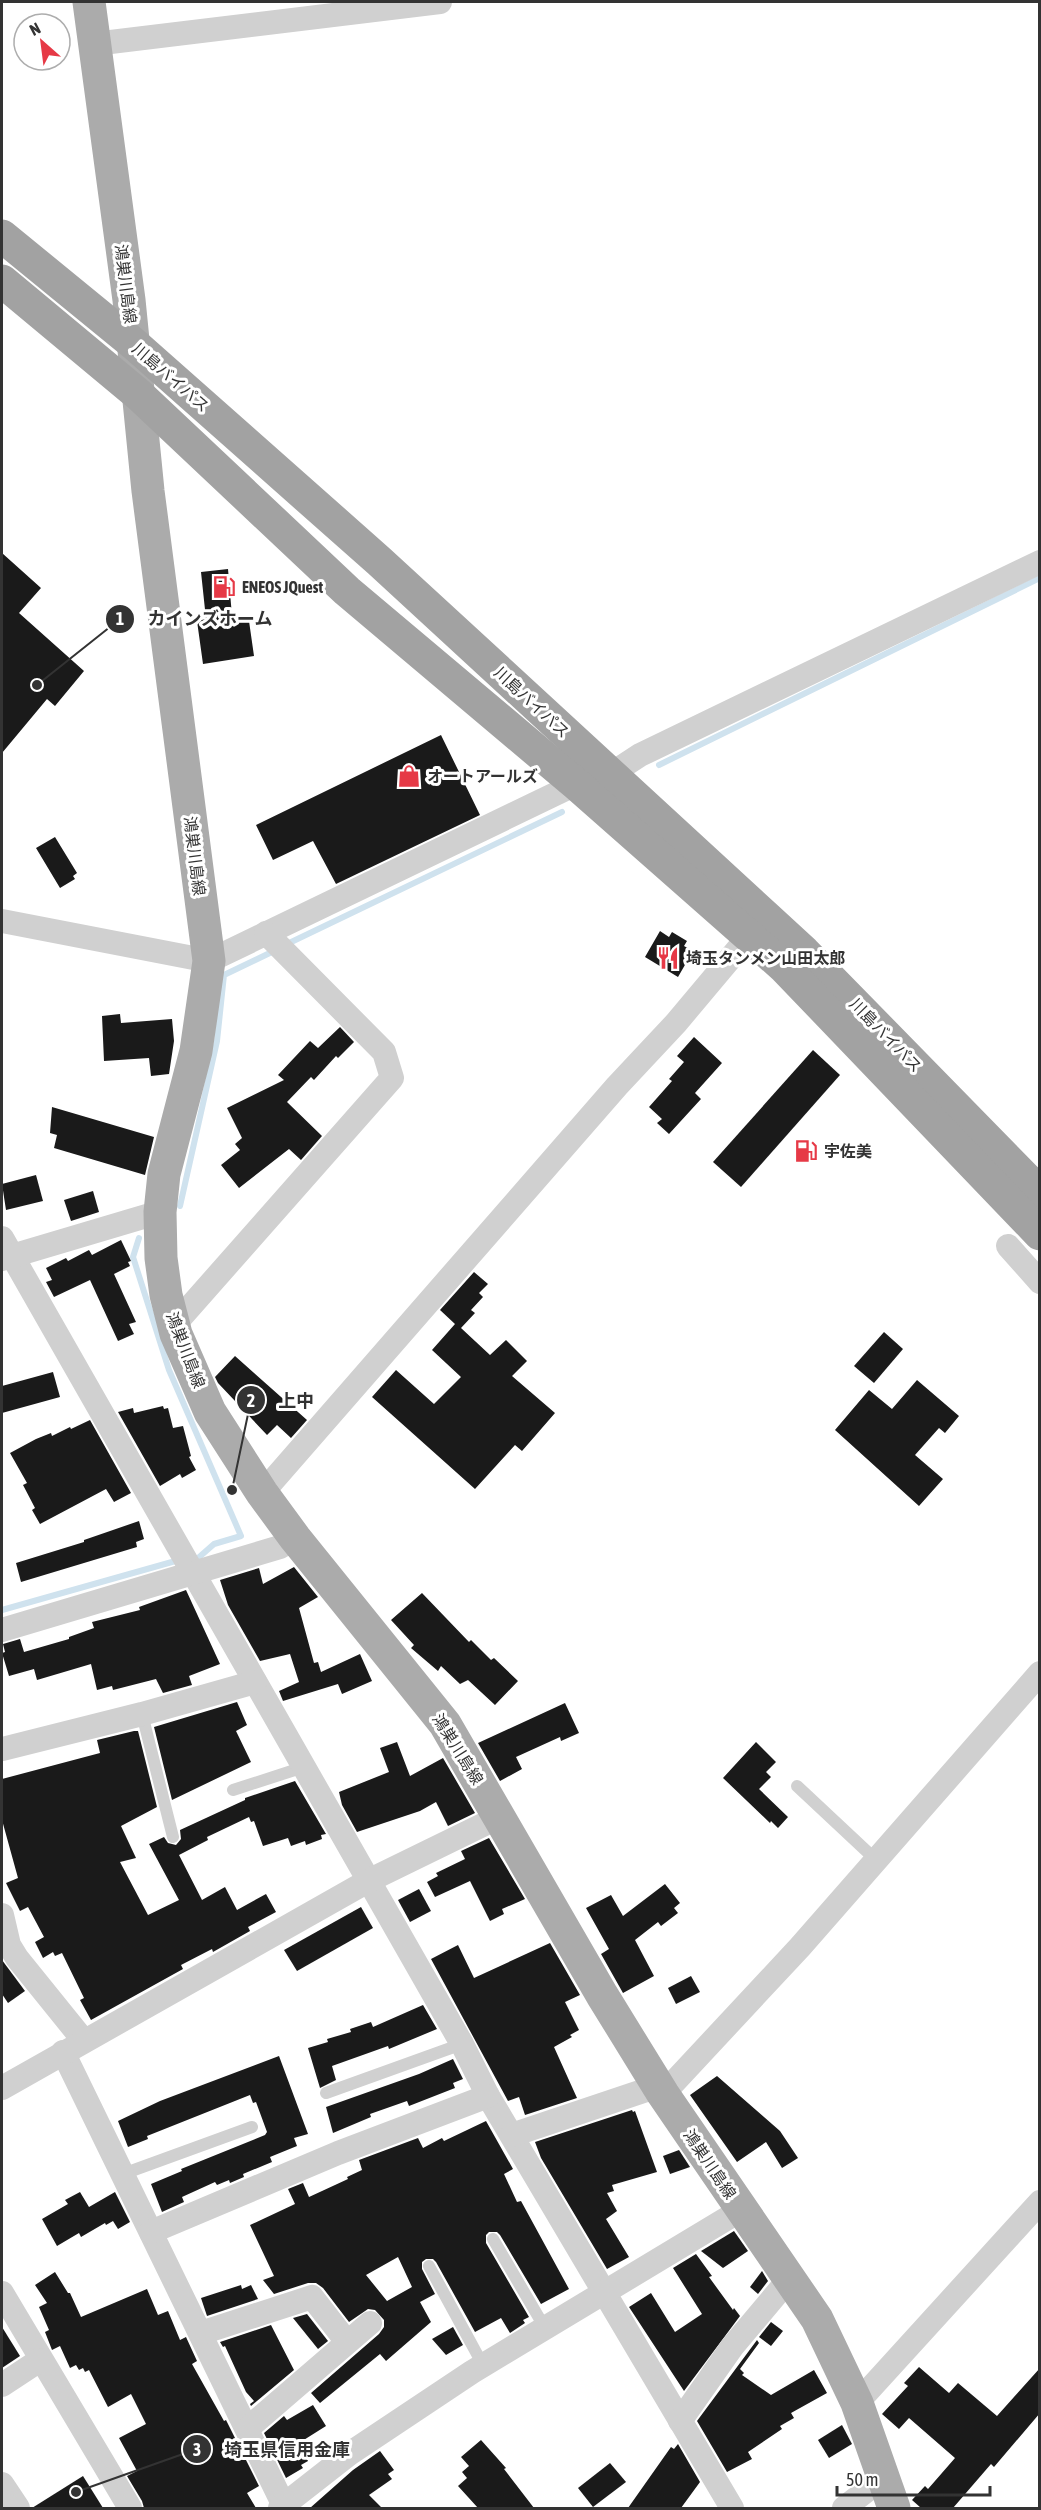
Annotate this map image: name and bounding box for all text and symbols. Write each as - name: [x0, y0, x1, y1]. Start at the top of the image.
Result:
- north arrow: [12, 12, 72, 72]
- text: N: [27, 19, 43, 39]
- street label: 鴻巣川島線: [112, 243, 140, 325]
- street label: 川島バイパス: [129, 339, 213, 415]
- fuel station icon: ENEOS JQuest: [211, 574, 237, 600]
- place label: ENEOS JQuest: [242, 578, 323, 596]
- callout: カインズホーム: [105, 601, 285, 637]
- text: 1: [116, 608, 124, 629]
- text: カインズホーム: [147, 608, 273, 629]
- street label: 川島バイパス: [491, 663, 573, 741]
- shop icon: オートアールズ: [396, 763, 422, 789]
- place label: オートアールズ: [427, 767, 538, 785]
- street label: 鴻巣川島線: [181, 815, 209, 897]
- restaurant icon: 埼玉タンメン山田太郎: [655, 945, 681, 971]
- place label: 埼玉タンメン山田太郎: [686, 949, 846, 967]
- street label: 川島バイパス: [846, 994, 926, 1076]
- fuel station icon: 宇佐美: [793, 1138, 819, 1164]
- place label: 宇佐美: [824, 1142, 872, 1160]
- street label: 鴻巣川島線: [163, 1309, 209, 1391]
- callout: 上中: [236, 1382, 326, 1418]
- text: 2: [247, 1390, 255, 1411]
- text: 上中: [278, 1390, 314, 1411]
- street label: 鴻巣川島線: [429, 1710, 487, 1788]
- street label: 鴻巣川島線: [680, 2126, 740, 2202]
- callout: 埼玉県信用金庫: [182, 2431, 362, 2467]
- text: 3: [193, 2439, 201, 2460]
- text: 埼玉県信用金庫: [224, 2439, 350, 2460]
- scale bar: [837, 2459, 990, 2497]
- text: 50 m: [846, 2469, 878, 2490]

